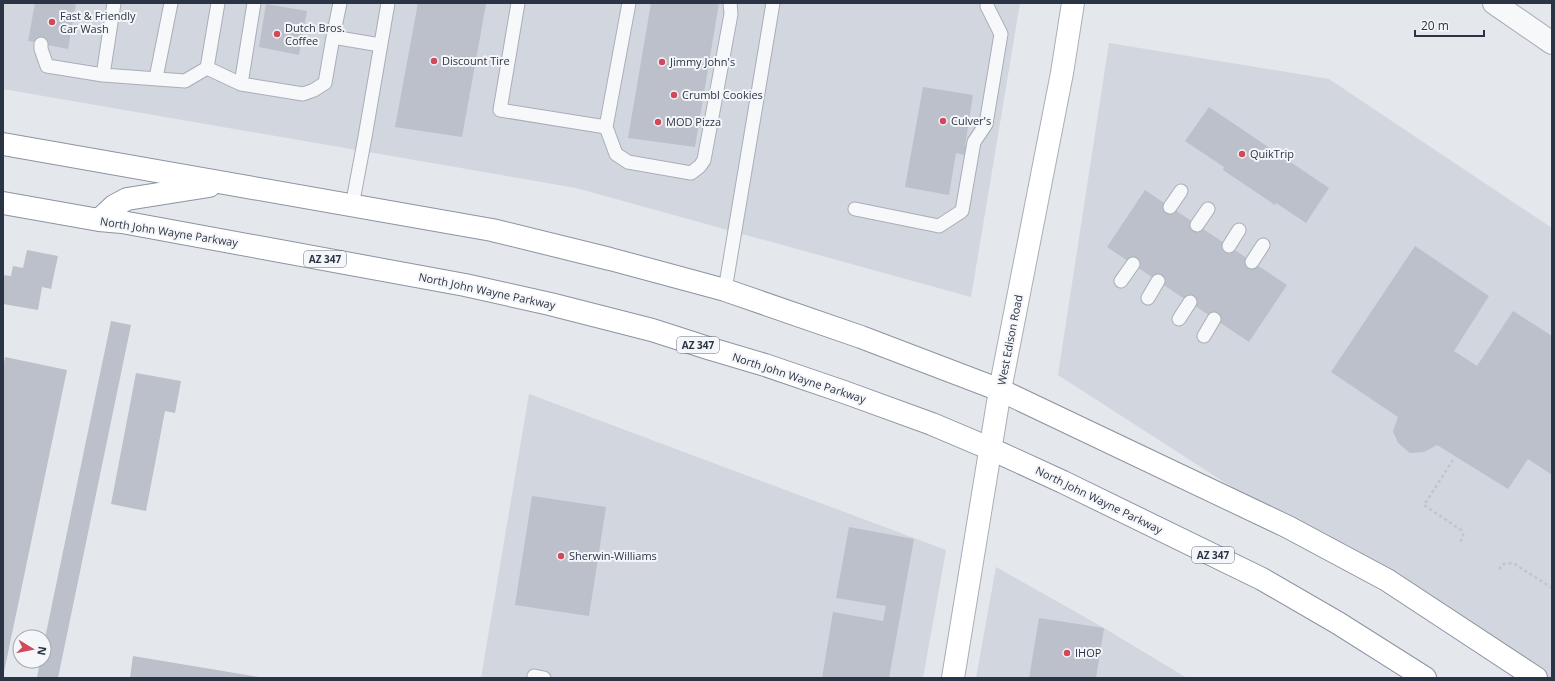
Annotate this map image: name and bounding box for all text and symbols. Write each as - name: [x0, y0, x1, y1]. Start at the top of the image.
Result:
- place label: Fast & Friendly Car Wash: [60, 8, 136, 36]
- scale bar: [1415, 12, 1484, 38]
- marker: Fast & Friendly Car Wash: [47, 17, 57, 27]
- text: 20 m: [1421, 17, 1449, 34]
- place label: Dutch Bros. Coffee: [285, 20, 345, 48]
- marker: Dutch Bros. Coffee: [272, 29, 282, 39]
- place label: Discount Tire: [442, 53, 510, 68]
- place label: Jimmy John's: [669, 54, 735, 69]
- marker: Discount Tire: [429, 56, 439, 66]
- marker: Jimmy John's: [657, 57, 667, 67]
- place label: Crumbl Cookies: [682, 87, 763, 102]
- marker: Crumbl Cookies: [669, 90, 679, 100]
- place label: Culver's: [951, 113, 991, 128]
- place label: MOD Pizza: [666, 114, 721, 129]
- marker: Culver's: [938, 116, 948, 126]
- marker: MOD Pizza: [653, 117, 663, 127]
- place label: QuikTrip: [1250, 146, 1294, 161]
- marker: QuikTrip: [1237, 149, 1247, 159]
- street label: North John Wayne Parkway: [99, 213, 240, 250]
- road number: AZ 347: [304, 251, 346, 267]
- street label: North John Wayne Parkway: [417, 269, 557, 312]
- street label: West Edison Road: [993, 293, 1026, 386]
- road number: AZ 347: [677, 337, 719, 353]
- street label: North John Wayne Parkway: [730, 349, 868, 406]
- street label: North John Wayne Parkway: [1033, 462, 1166, 537]
- road number: AZ 347: [1192, 547, 1234, 563]
- place label: Sherwin-Williams: [569, 548, 657, 563]
- marker: Sherwin-Williams: [556, 551, 566, 561]
- north arrow: [12, 629, 52, 669]
- text: N: [34, 645, 51, 657]
- place label: IHOP: [1075, 645, 1102, 660]
- marker: IHOP: [1062, 648, 1072, 658]

